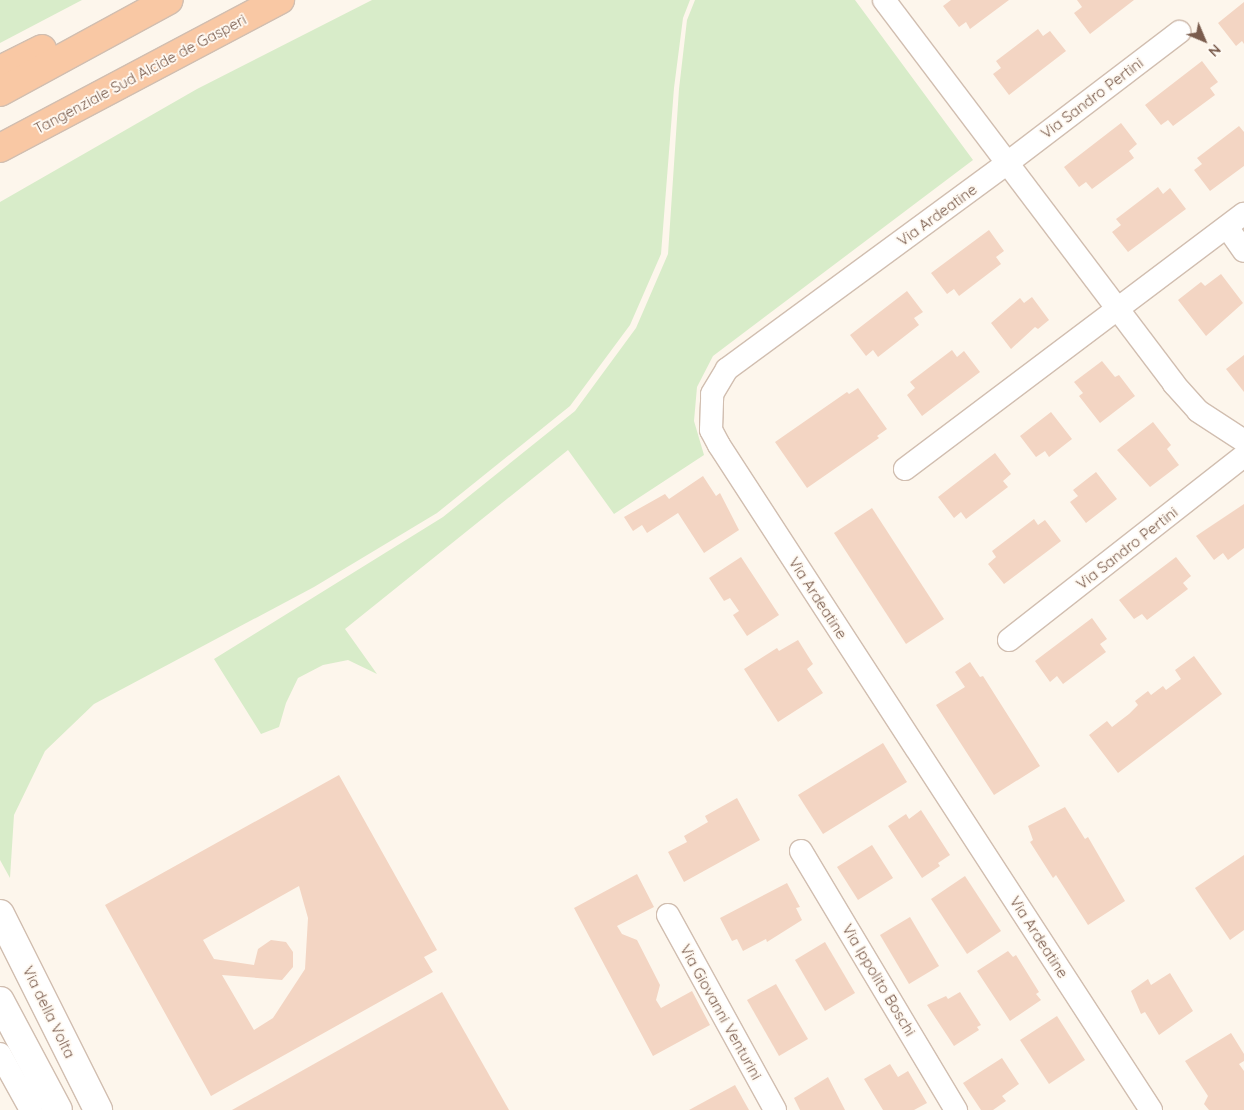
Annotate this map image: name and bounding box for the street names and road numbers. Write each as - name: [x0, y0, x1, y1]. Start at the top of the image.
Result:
- street label: Tangenziale Sud Alcide de Gasperi: [31, 10, 249, 138]
- street label: Via Sandro Pertini: [1037, 54, 1147, 142]
- street label: Via Ardeatine: [894, 180, 980, 250]
- street label: Via Sandro Pertini: [1073, 503, 1181, 593]
- street label: Via Ardeatine: [785, 554, 851, 642]
- street label: Via Ardeatine: [1006, 893, 1072, 981]
- street label: Via Ippolito Boschi: [838, 921, 920, 1039]
- street label: Via Giovanni Venturini: [676, 941, 766, 1083]
- street label: Via della Volta: [19, 963, 79, 1061]

